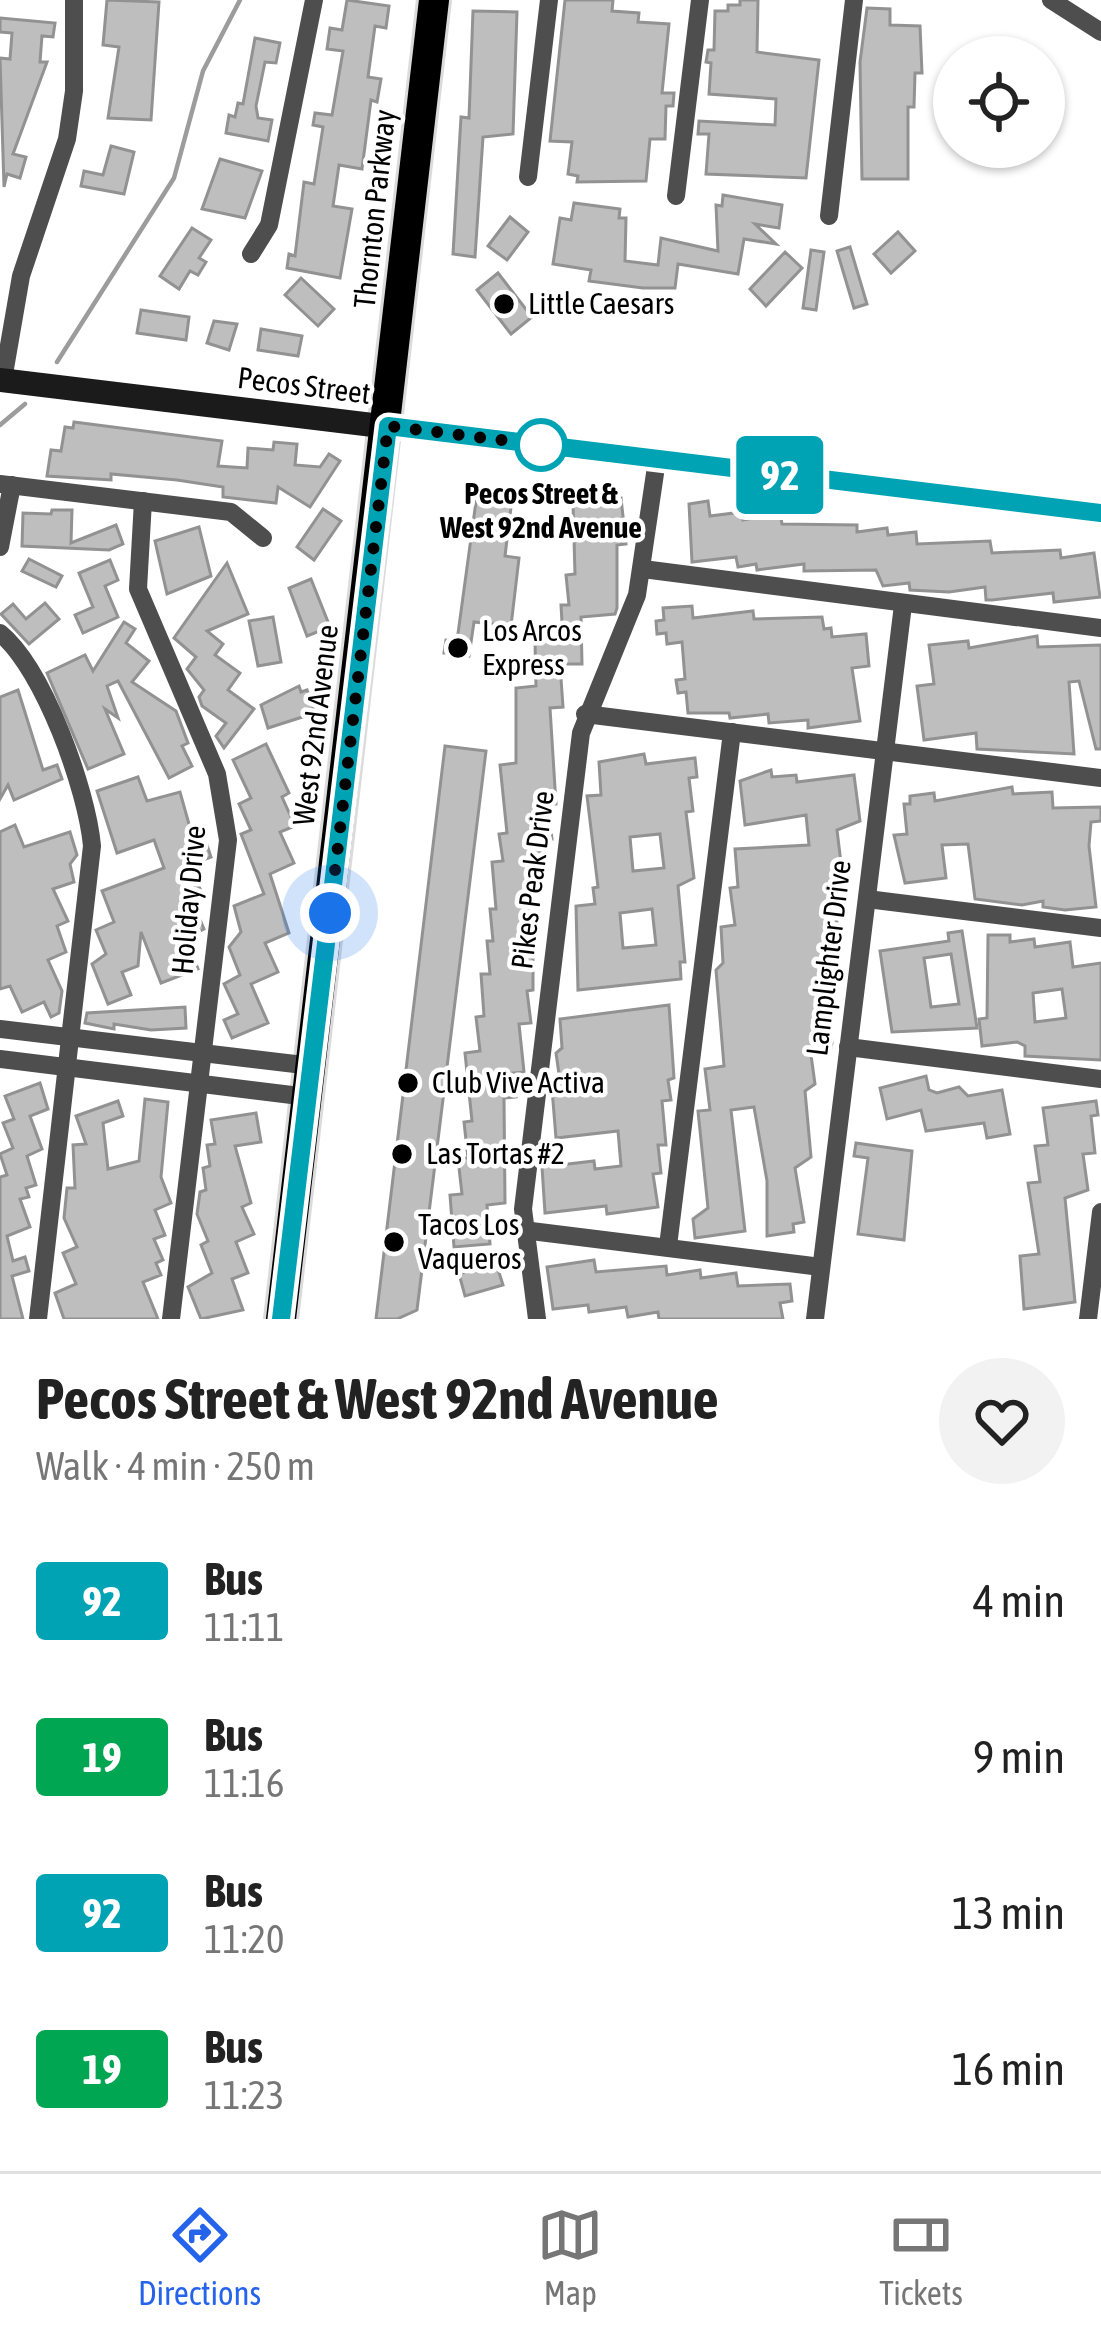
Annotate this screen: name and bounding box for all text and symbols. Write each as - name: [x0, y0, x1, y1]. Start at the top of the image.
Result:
- map controls: [933, 36, 1065, 168]
- button: locate: [933, 36, 1065, 168]
- street label: Thornton Parkway: [347, 108, 401, 310]
- place label: Little Caesars: [528, 286, 674, 320]
- marker: Little Caesars: [491, 291, 517, 317]
- street label: Pecos Street: [236, 360, 372, 410]
- marker: Pecos Street & West 92nd Avenue: [516, 420, 566, 470]
- line badge: 92: [726, 436, 834, 514]
- text: 92: [760, 451, 800, 499]
- place label: Pecos Street & West 92nd Avenue: [439, 476, 642, 544]
- place label: Los Arcos Express: [482, 613, 582, 681]
- street label: West 92nd Avenue: [286, 623, 344, 827]
- marker: Los Arcos Express: [445, 635, 471, 661]
- street label: Pikes Peak Drive: [504, 789, 560, 971]
- street label: Holiday Drive: [165, 824, 211, 976]
- street label: Lamplighter Drive: [799, 858, 857, 1058]
- your location: [300, 883, 360, 943]
- place label: Club Vive Activa: [432, 1065, 605, 1099]
- marker: Club Vive Activa: [395, 1070, 421, 1096]
- place label: Las Tortas #2: [426, 1136, 565, 1170]
- marker: Las Tortas #2: [389, 1141, 415, 1167]
- place label: Tacos Los Vaqueros: [418, 1207, 522, 1275]
- marker: Tacos Los Vaqueros: [381, 1229, 407, 1255]
- button: heart: [939, 1358, 1065, 1484]
- text: Pecos Street & West 92nd Avenue: [36, 1366, 719, 1431]
- text: Walk · 4 min · 250 m: [36, 1444, 315, 1488]
- text: Bus: [204, 1553, 263, 1605]
- text: 4 min: [973, 1575, 1065, 1627]
- text: 92: [82, 1577, 122, 1625]
- text: 11:11: [204, 1605, 284, 1649]
- text: Bus: [204, 1709, 263, 1761]
- text: 9 min: [973, 1731, 1065, 1783]
- text: 19: [82, 1733, 122, 1781]
- text: 11:16: [204, 1761, 284, 1805]
- text: Bus: [204, 1865, 263, 1917]
- text: 13 min: [952, 1887, 1065, 1939]
- text: 92: [82, 1889, 122, 1937]
- text: 11:20: [204, 1917, 284, 1961]
- text: Bus: [204, 2021, 263, 2073]
- text: 16 min: [952, 2043, 1065, 2095]
- text: 19: [82, 2045, 122, 2093]
- text: 11:23: [204, 2073, 284, 2117]
- tab: Directions: [138, 2202, 261, 2312]
- tab: Map: [537, 2202, 603, 2312]
- tab: Tickets: [879, 2202, 963, 2312]

